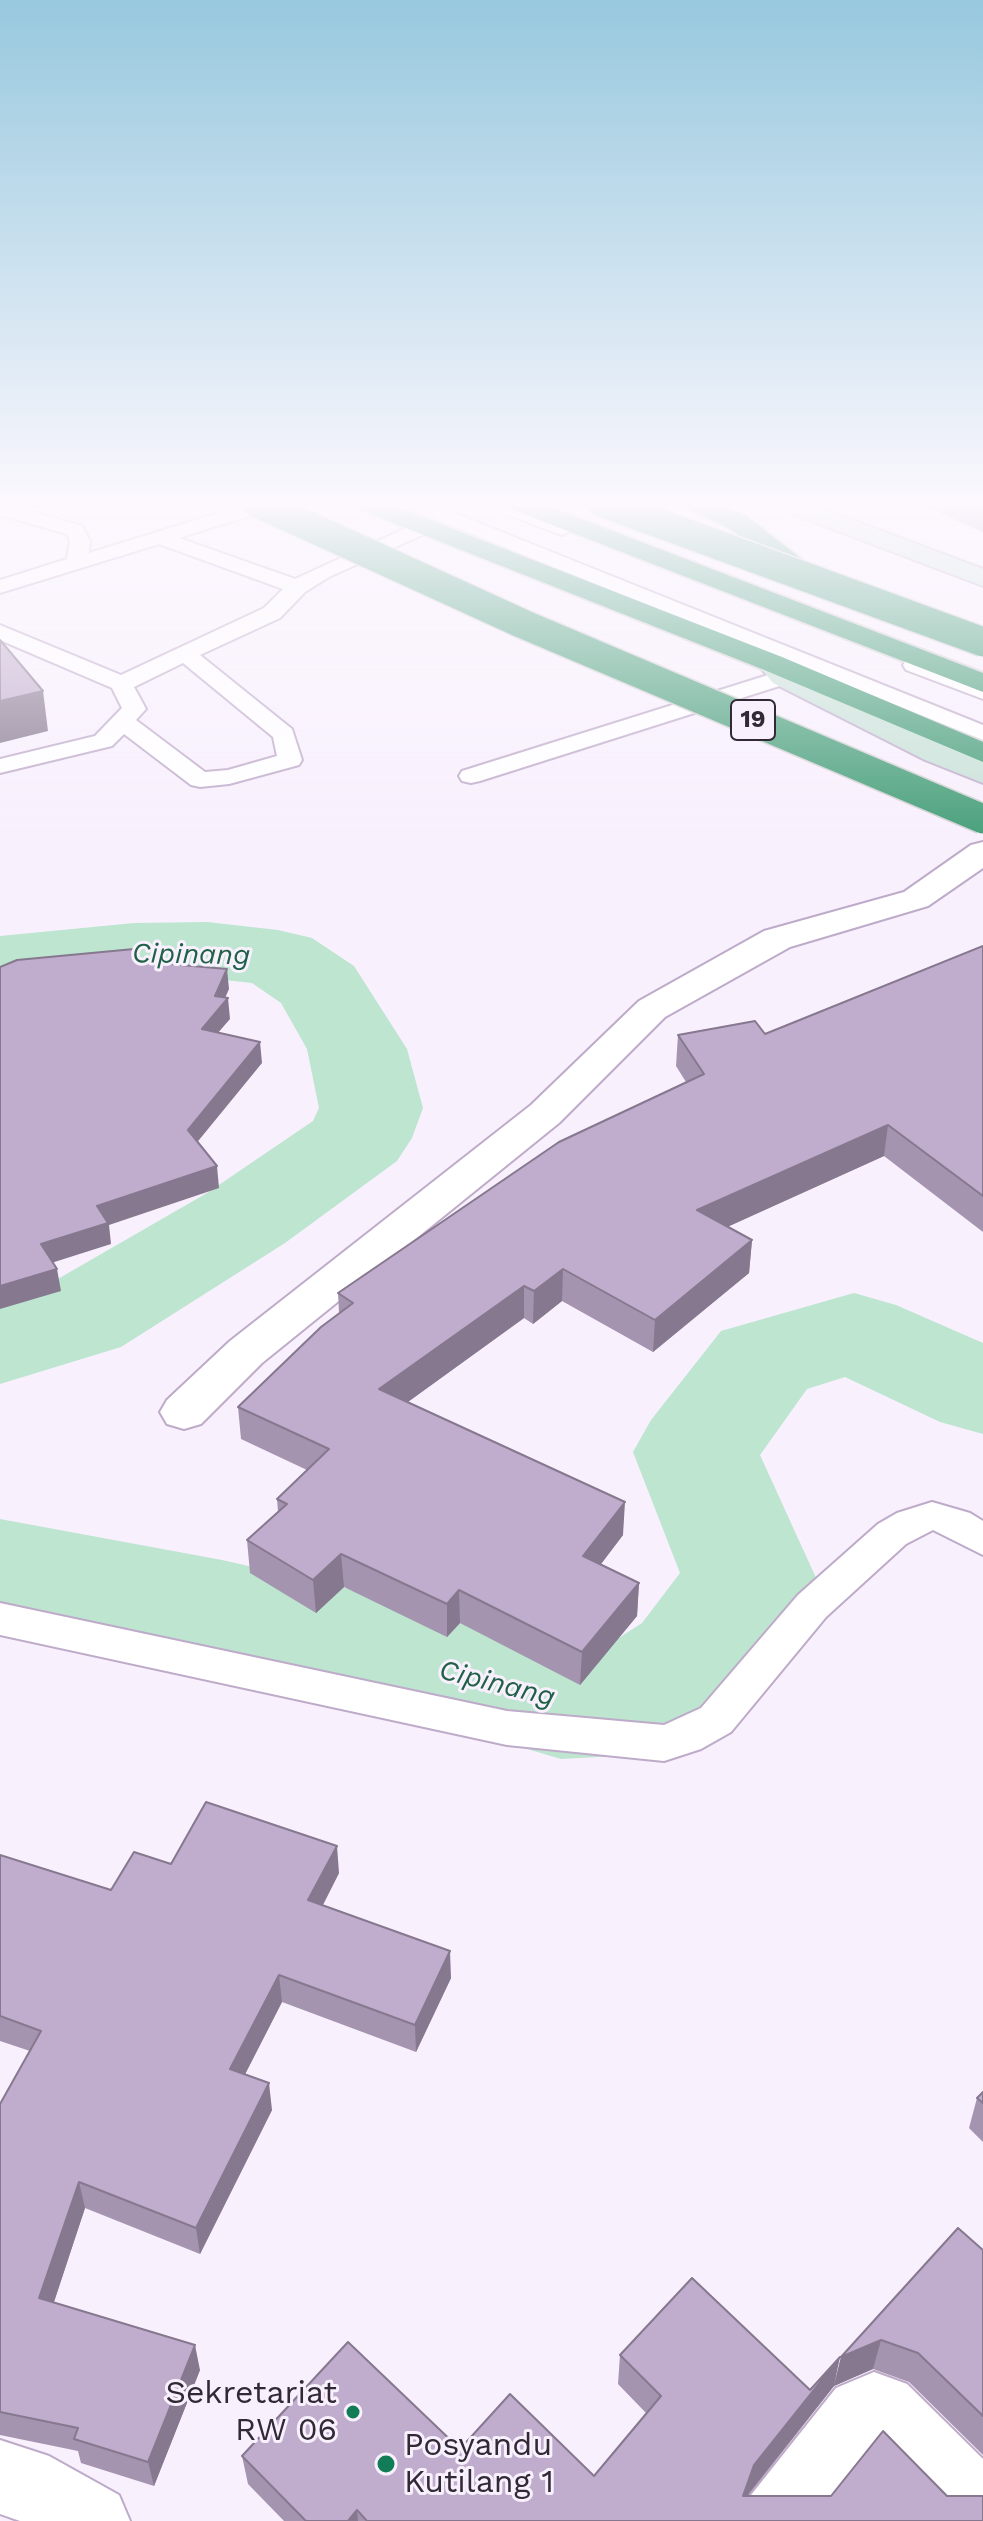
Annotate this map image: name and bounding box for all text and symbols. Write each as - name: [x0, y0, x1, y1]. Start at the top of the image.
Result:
- road number: 19: [731, 700, 775, 740]
- water label: Cipinang: [131, 937, 251, 973]
- water label: Cipinang: [435, 1653, 559, 1715]
- place label: Sekretariat RW 06: [165, 2375, 337, 2450]
- marker: Sekretariat RW 06: [344, 2403, 362, 2421]
- place label: Posyandu Kutilang 1: [404, 2427, 554, 2502]
- marker: Posyandu Kutilang 1: [375, 2453, 397, 2475]

